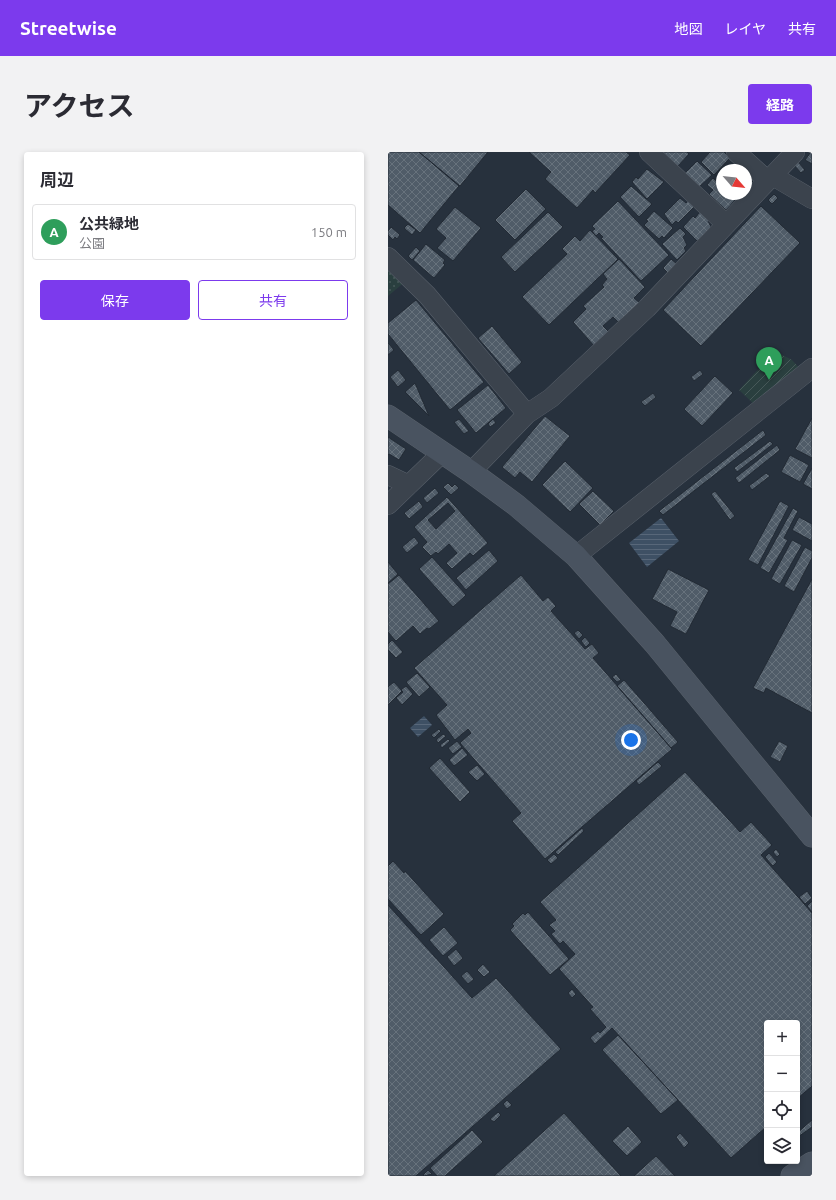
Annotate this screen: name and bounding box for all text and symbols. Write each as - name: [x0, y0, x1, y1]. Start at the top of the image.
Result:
- text: Streetwise: [20, 17, 117, 39]
- text: 地図: [674, 21, 702, 37]
- text: レイヤ: [724, 21, 766, 37]
- text: 共有: [788, 21, 816, 37]
- button: 経路: [748, 84, 812, 124]
- text: アクセス: [24, 90, 135, 121]
- north arrow: [716, 164, 752, 200]
- text: 周辺: [40, 170, 74, 189]
- text: 公共緑地: [79, 215, 139, 232]
- text: A: [49, 225, 59, 239]
- text: 150 m: [311, 225, 347, 239]
- text: 公園: [79, 236, 105, 250]
- button: 保存: [40, 280, 190, 320]
- button: 共有: [198, 280, 348, 320]
- pin: A: [756, 347, 782, 380]
- your location: [621, 730, 641, 750]
- map controls: [764, 1020, 800, 1164]
- button: +: [764, 1020, 800, 1056]
- button: −: [764, 1056, 800, 1092]
- button: locate: [764, 1092, 800, 1128]
- button: layers: [764, 1128, 800, 1164]

